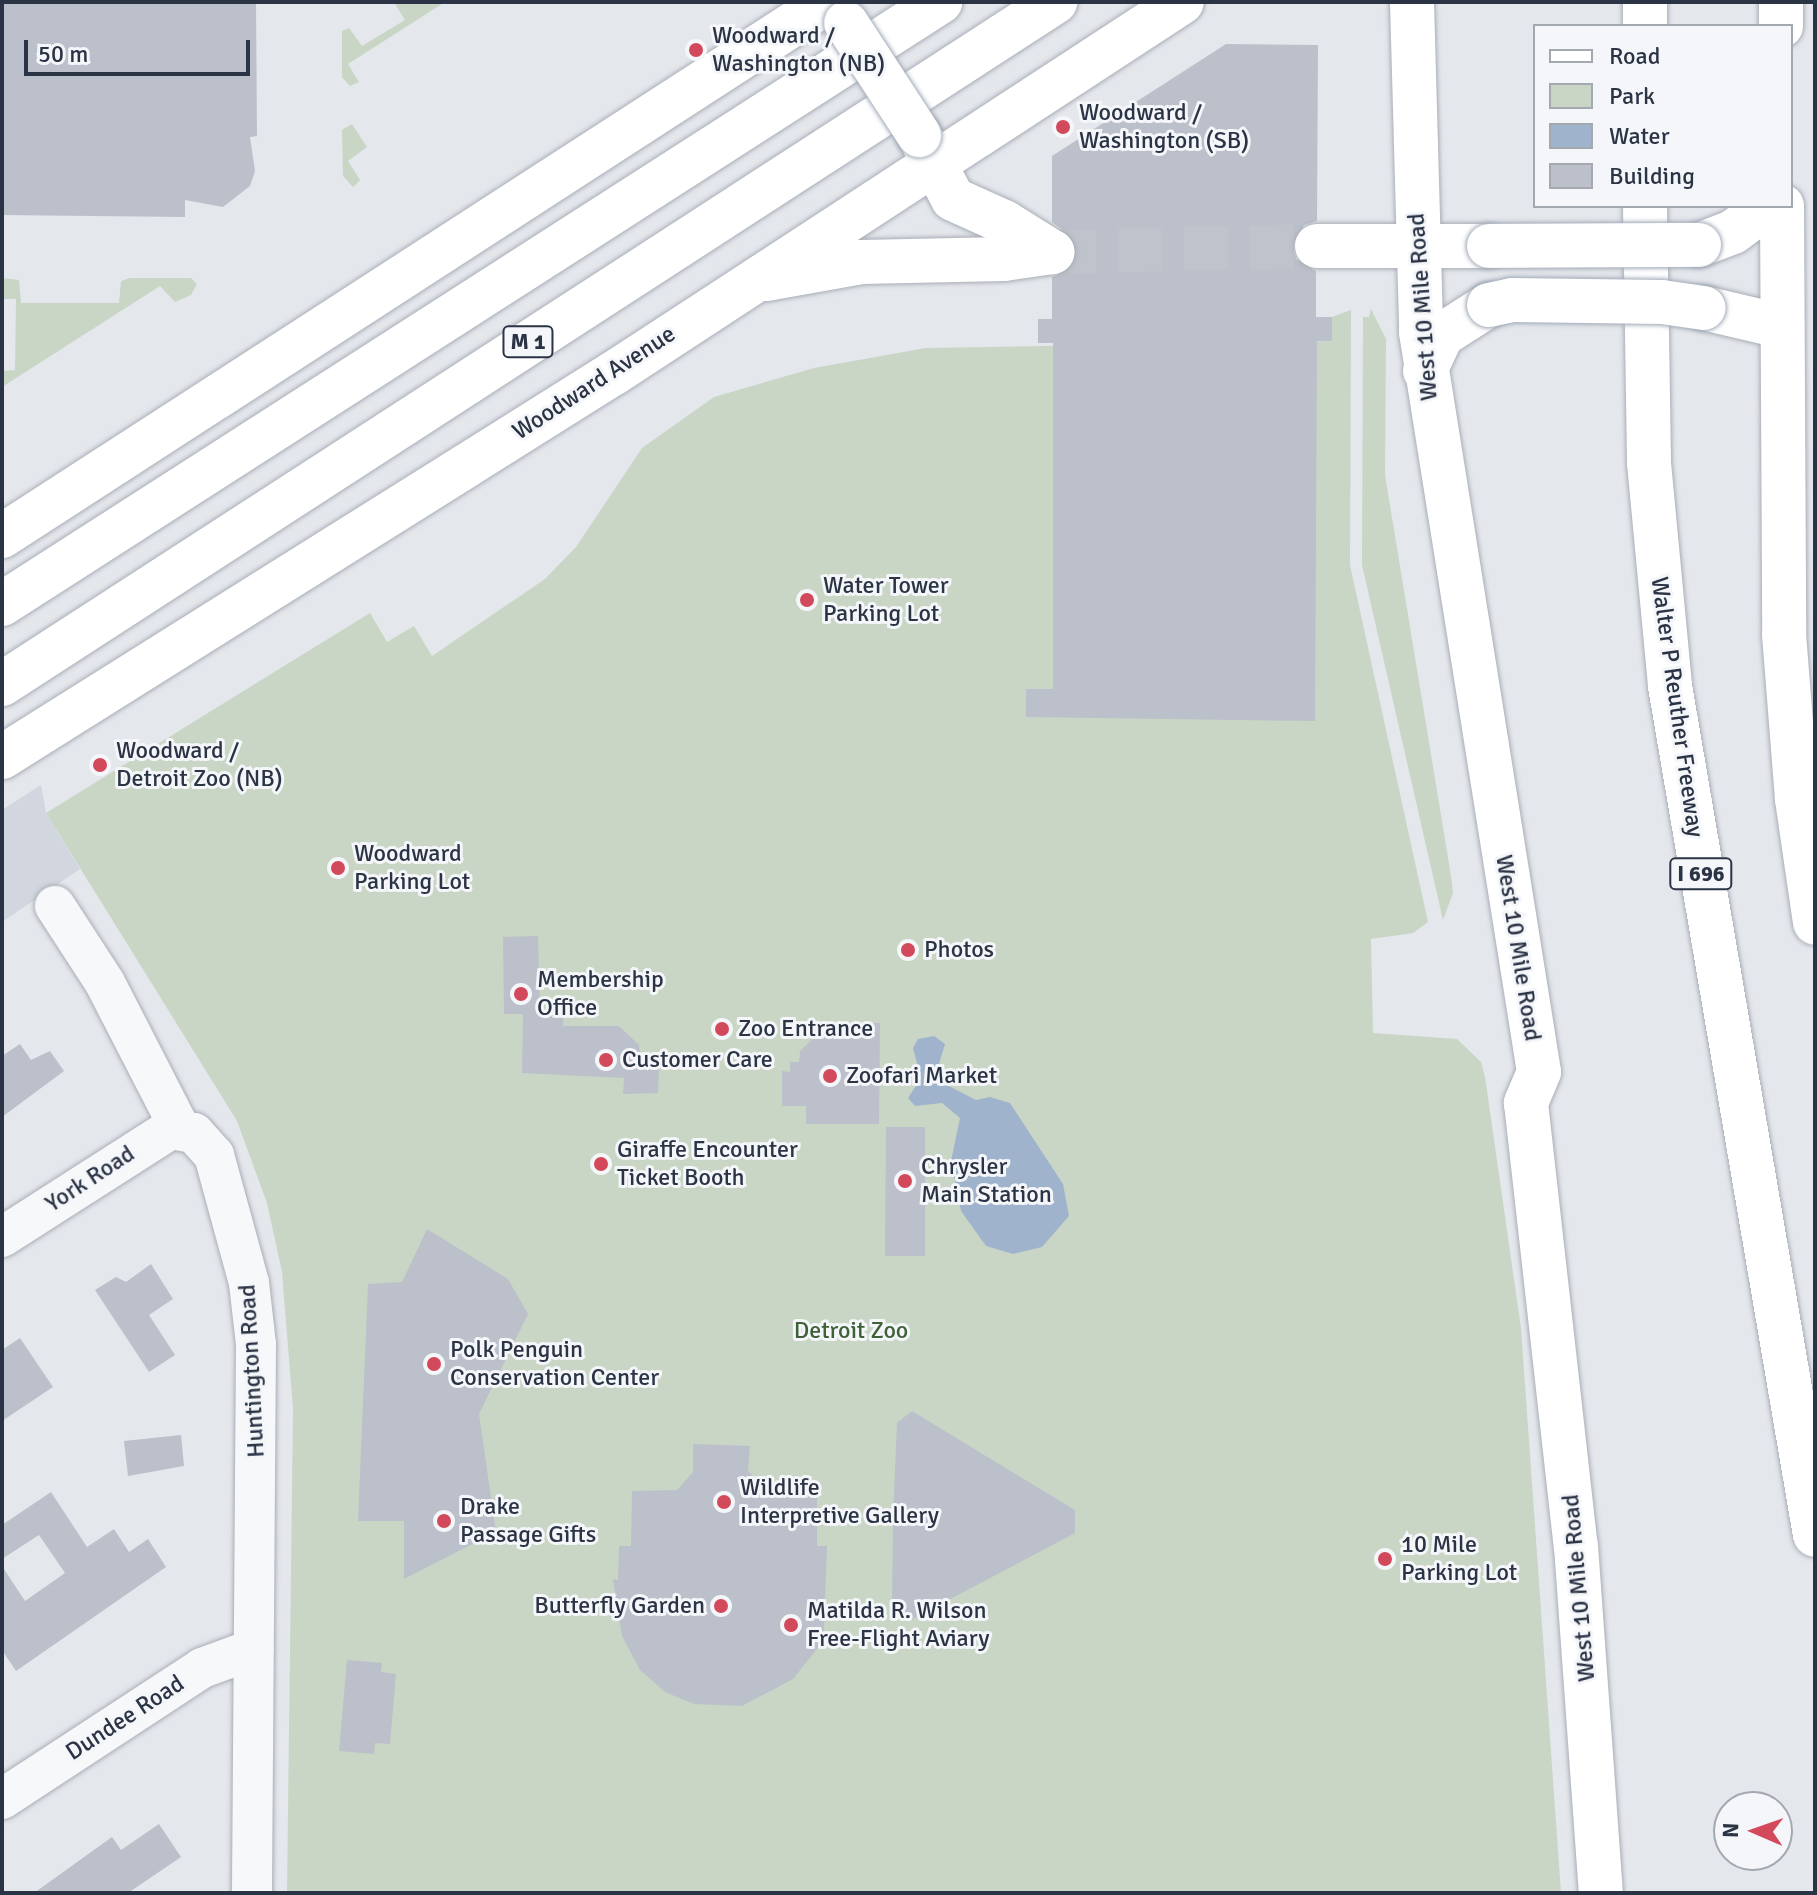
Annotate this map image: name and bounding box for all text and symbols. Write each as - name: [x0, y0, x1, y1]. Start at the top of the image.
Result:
- place label: Woodward / Washington (NB): [712, 22, 885, 78]
- scale bar: [28, 24, 254, 74]
- legend: [1533, 24, 1793, 208]
- text: 50 m: [38, 39, 88, 69]
- marker: Woodward / Washington (NB): [687, 41, 705, 59]
- text: Road: [1609, 41, 1660, 71]
- text: Park: [1609, 81, 1655, 111]
- place label: Woodward / Washington (SB): [1079, 99, 1249, 155]
- marker: Woodward / Washington (SB): [1054, 118, 1072, 136]
- text: Water: [1609, 121, 1669, 151]
- text: Building: [1609, 161, 1695, 191]
- street label: West 10 Mile Road: [1402, 212, 1444, 402]
- street label: Woodward Avenue: [507, 320, 681, 446]
- road number: M 1: [502, 324, 554, 360]
- place label: Water Tower Parking Lot: [823, 572, 949, 628]
- street label: Walter P Reuther Freeway: [1644, 575, 1710, 839]
- marker: Water Tower Parking Lot: [798, 591, 816, 609]
- place label: Woodward / Detroit Zoo (NB): [116, 737, 283, 793]
- marker: Woodward / Detroit Zoo (NB): [91, 756, 109, 774]
- place label: Woodward Parking Lot: [354, 840, 470, 896]
- street label: West 10 Mile Road: [1489, 853, 1547, 1043]
- road number: I 696: [1669, 856, 1733, 892]
- marker: Woodward Parking Lot: [329, 859, 347, 877]
- place label: Photos: [924, 936, 994, 964]
- marker: Photos: [899, 941, 917, 959]
- place label: Membership Office: [537, 966, 664, 1022]
- marker: Membership Office: [512, 985, 530, 1003]
- place label: Zoo Entrance: [738, 1015, 873, 1043]
- marker: Zoo Entrance: [713, 1020, 731, 1038]
- place label: Customer Care: [622, 1046, 773, 1074]
- marker: Customer Care: [597, 1051, 615, 1069]
- place label: Zoofari Market: [846, 1062, 997, 1090]
- marker: Zoofari Market: [821, 1067, 839, 1085]
- place label: Giraffe Encounter Ticket Booth: [617, 1136, 798, 1192]
- street label: York Road: [40, 1140, 140, 1218]
- place label: Chrysler Main Station: [921, 1153, 1052, 1209]
- marker: Giraffe Encounter Ticket Booth: [592, 1155, 610, 1173]
- marker: Chrysler Main Station: [896, 1172, 914, 1190]
- street label: Huntington Road: [233, 1284, 271, 1458]
- park label: Detroit Zoo: [794, 1317, 908, 1345]
- place label: Polk Penguin Conservation Center: [450, 1336, 659, 1392]
- marker: Polk Penguin Conservation Center: [425, 1355, 443, 1373]
- place label: Wildlife Interpretive Gallery: [740, 1474, 939, 1530]
- place label: Drake Passage Gifts: [460, 1493, 596, 1549]
- marker: Wildlife Interpretive Gallery: [715, 1493, 733, 1511]
- street label: West 10 Mile Road: [1556, 1493, 1602, 1683]
- marker: Drake Passage Gifts: [435, 1512, 453, 1530]
- place label: 10 Mile Parking Lot: [1401, 1531, 1517, 1587]
- marker: 10 Mile Parking Lot: [1376, 1550, 1394, 1568]
- place label: Butterfly Garden: [534, 1592, 705, 1620]
- marker: Butterfly Garden: [712, 1597, 730, 1615]
- place label: Matilda R. Wilson Free-Flight Aviary: [807, 1597, 989, 1653]
- marker: Matilda R. Wilson Free-Flight Aviary: [782, 1616, 800, 1634]
- street label: Dundee Road: [60, 1669, 190, 1767]
- north arrow: [1713, 1791, 1793, 1871]
- text: N: [1717, 1822, 1744, 1838]

